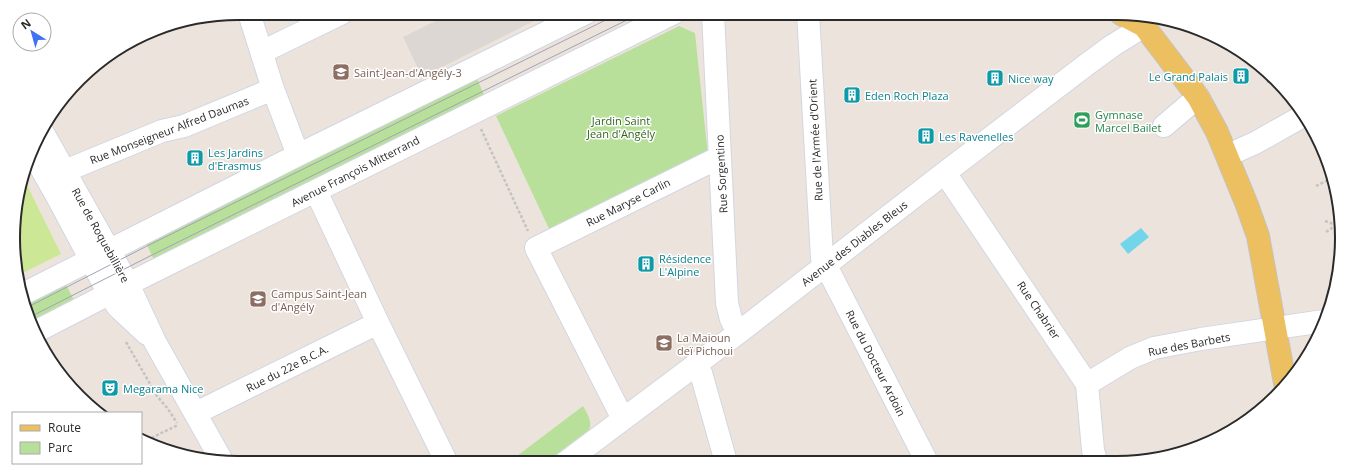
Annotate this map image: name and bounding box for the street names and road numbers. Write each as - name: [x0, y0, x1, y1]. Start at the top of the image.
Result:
- street label: Rue de l'Armée d'Orient: [804, 79, 826, 201]
- street label: Rue Monseigneur Alfred Daumas: [87, 93, 251, 167]
- street label: Avenue François Mitterrand: [288, 132, 422, 210]
- street label: Rue Sorgentino: [711, 134, 731, 214]
- street label: Rue Maryse Carlin: [583, 174, 673, 230]
- street label: Rue de Roquebillière: [69, 185, 133, 285]
- street label: Avenue des Diables Bleus: [798, 197, 910, 289]
- street label: Rue Chabrier: [1014, 278, 1064, 342]
- street label: Rue du Docteur Ardoin: [843, 307, 909, 419]
- street label: Rue des Barbets: [1147, 329, 1231, 359]
- street label: Rue du 22e B.C.A.: [243, 341, 331, 395]

